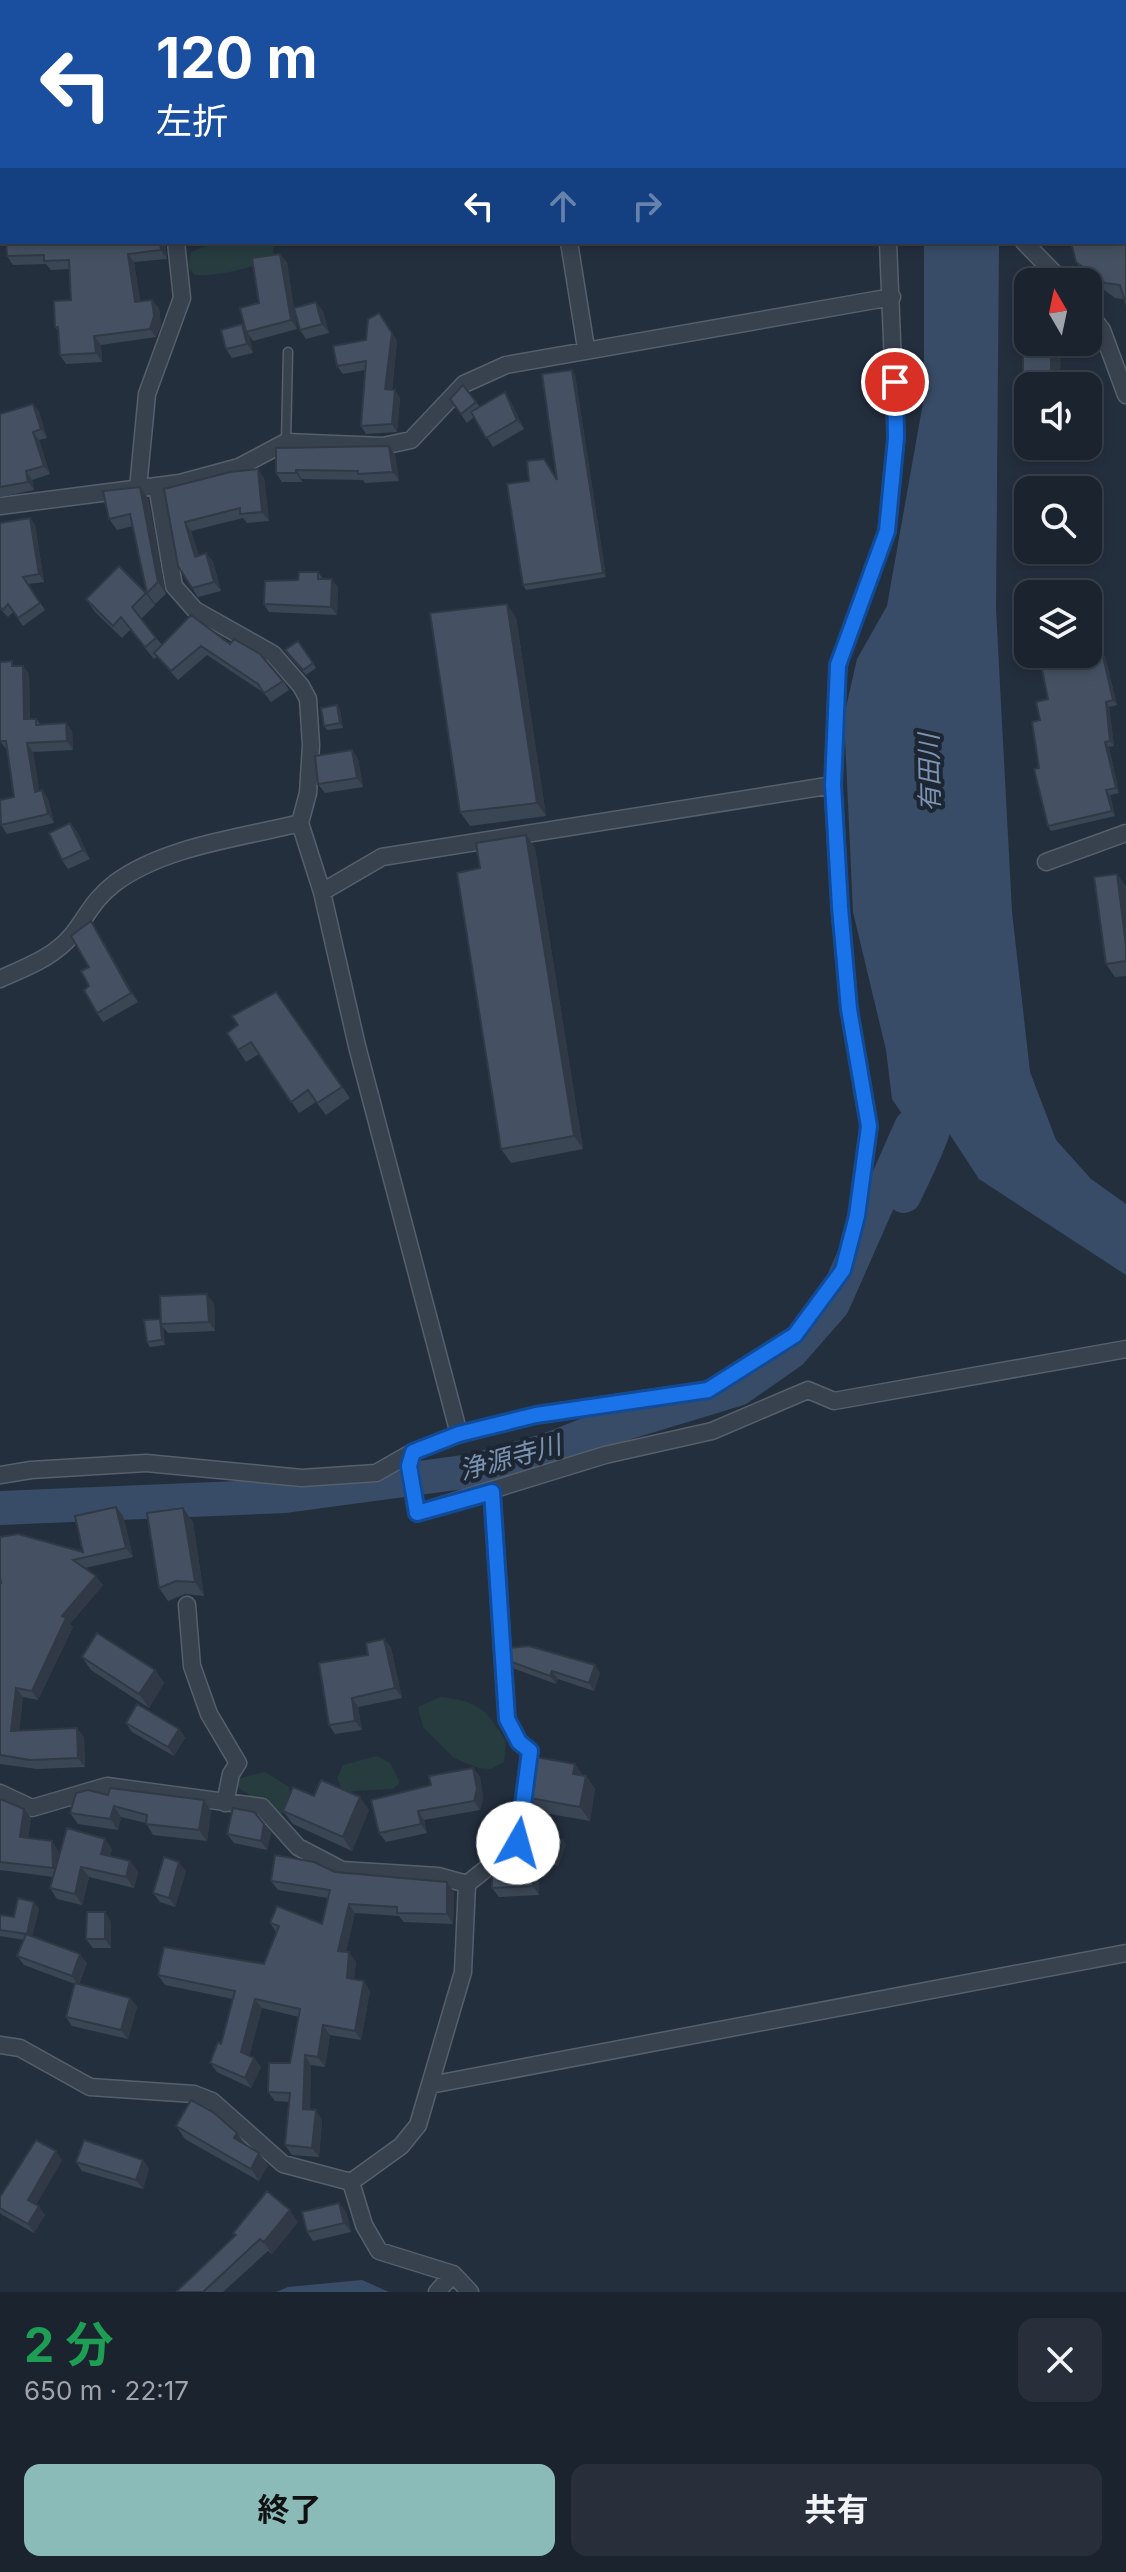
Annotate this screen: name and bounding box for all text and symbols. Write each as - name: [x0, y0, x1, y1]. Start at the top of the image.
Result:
- text: 120 m: [156, 24, 318, 92]
- icon: left: [24, 32, 128, 136]
- text: 左折: [156, 99, 228, 143]
- icon: left: [457, 184, 501, 228]
- icon: ahead: [541, 184, 585, 228]
- icon: right: [625, 184, 669, 228]
- north arrow: [1014, 268, 1102, 356]
- map controls: [1014, 268, 1102, 668]
- pin: [861, 348, 929, 416]
- icon: arrive: [873, 360, 917, 404]
- button: sound: [1014, 372, 1102, 460]
- button: search: [1014, 476, 1102, 564]
- button: layers: [1014, 580, 1102, 668]
- water label: 有田川: [913, 731, 945, 812]
- water label: 浄源寺川: [456, 1428, 567, 1485]
- position arrow: [476, 1801, 560, 1885]
- text: 2 分: [24, 2315, 114, 2374]
- button: close: [1018, 2318, 1102, 2402]
- text: 650 m · 22:17: [24, 2375, 189, 2406]
- button: 終了: [24, 2464, 555, 2556]
- button: 共有: [571, 2464, 1102, 2556]

